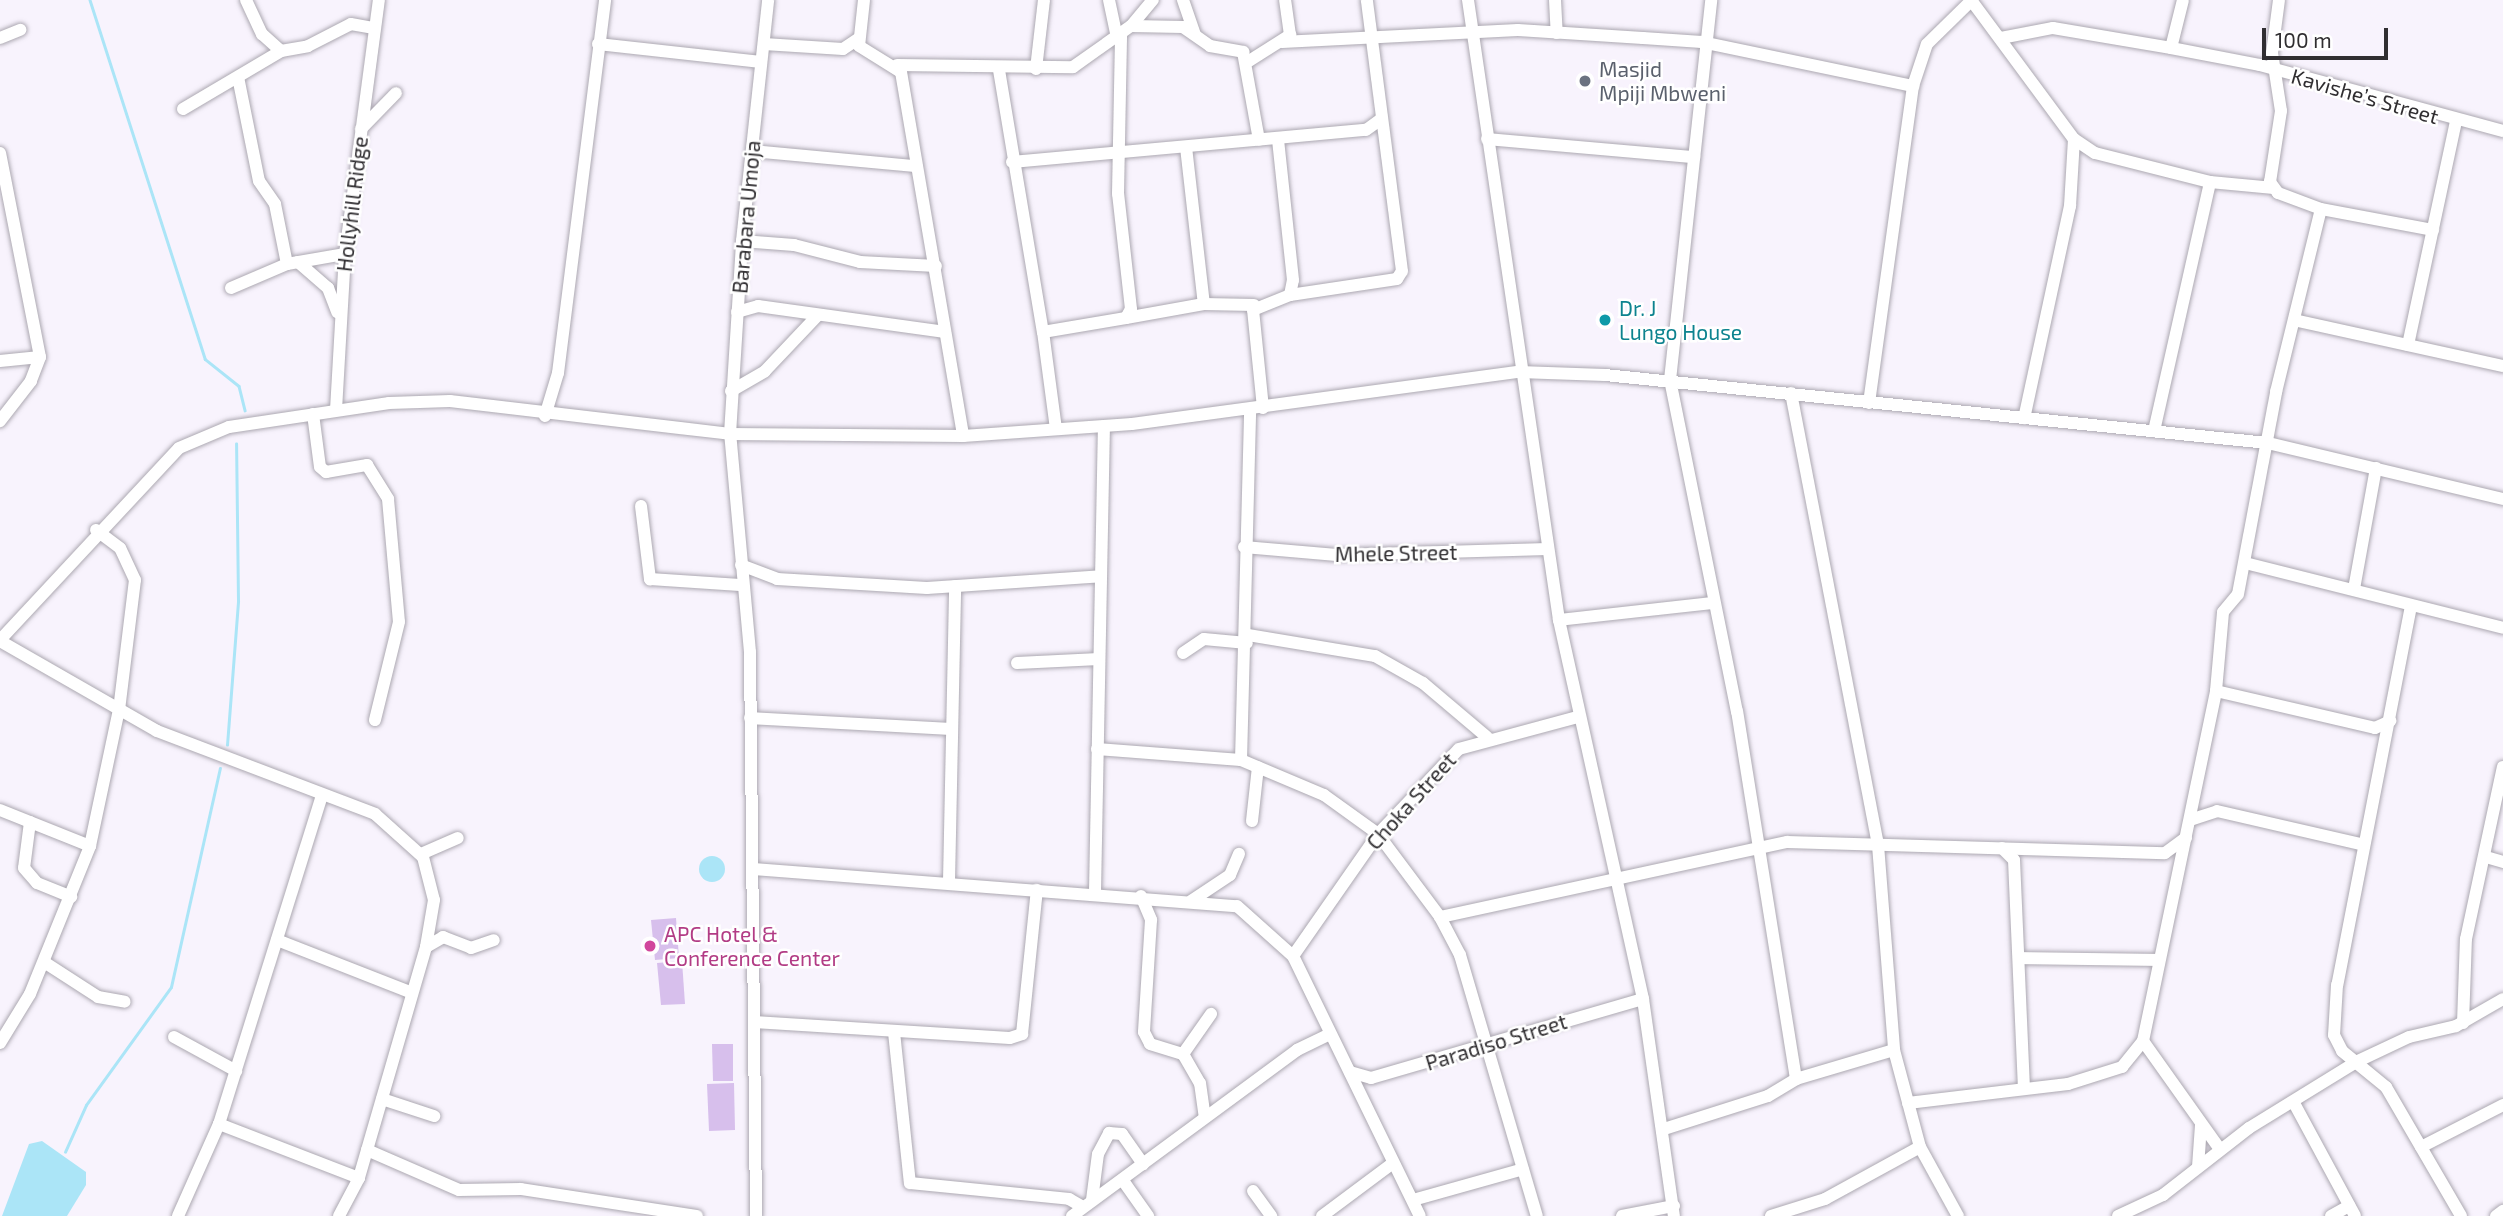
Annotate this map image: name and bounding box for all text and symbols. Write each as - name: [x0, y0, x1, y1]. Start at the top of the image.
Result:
- scale bar: [2265, 14, 2391, 58]
- text: 100 m: [2275, 27, 2332, 52]
- place label: Masjid Mpiji Mbweni: [1599, 56, 1726, 106]
- street label: Kavishe’s Street: [2288, 63, 2442, 129]
- marker: Masjid Mpiji Mbweni: [1577, 73, 1593, 89]
- street label: Hollyhill Ridge: [331, 135, 373, 273]
- street label: Barabara Umoja: [727, 139, 765, 295]
- place label: Dr. J Lungo House: [1619, 295, 1742, 345]
- marker: Dr. J Lungo House: [1597, 312, 1613, 328]
- street label: Mhele Street: [1335, 539, 1457, 567]
- street label: Choka Street: [1361, 747, 1461, 855]
- place label: APC Hotel & Conference Center: [664, 921, 840, 971]
- marker: APC Hotel & Conference Center: [642, 938, 658, 954]
- street label: Paradiso Street: [1422, 1009, 1570, 1075]

